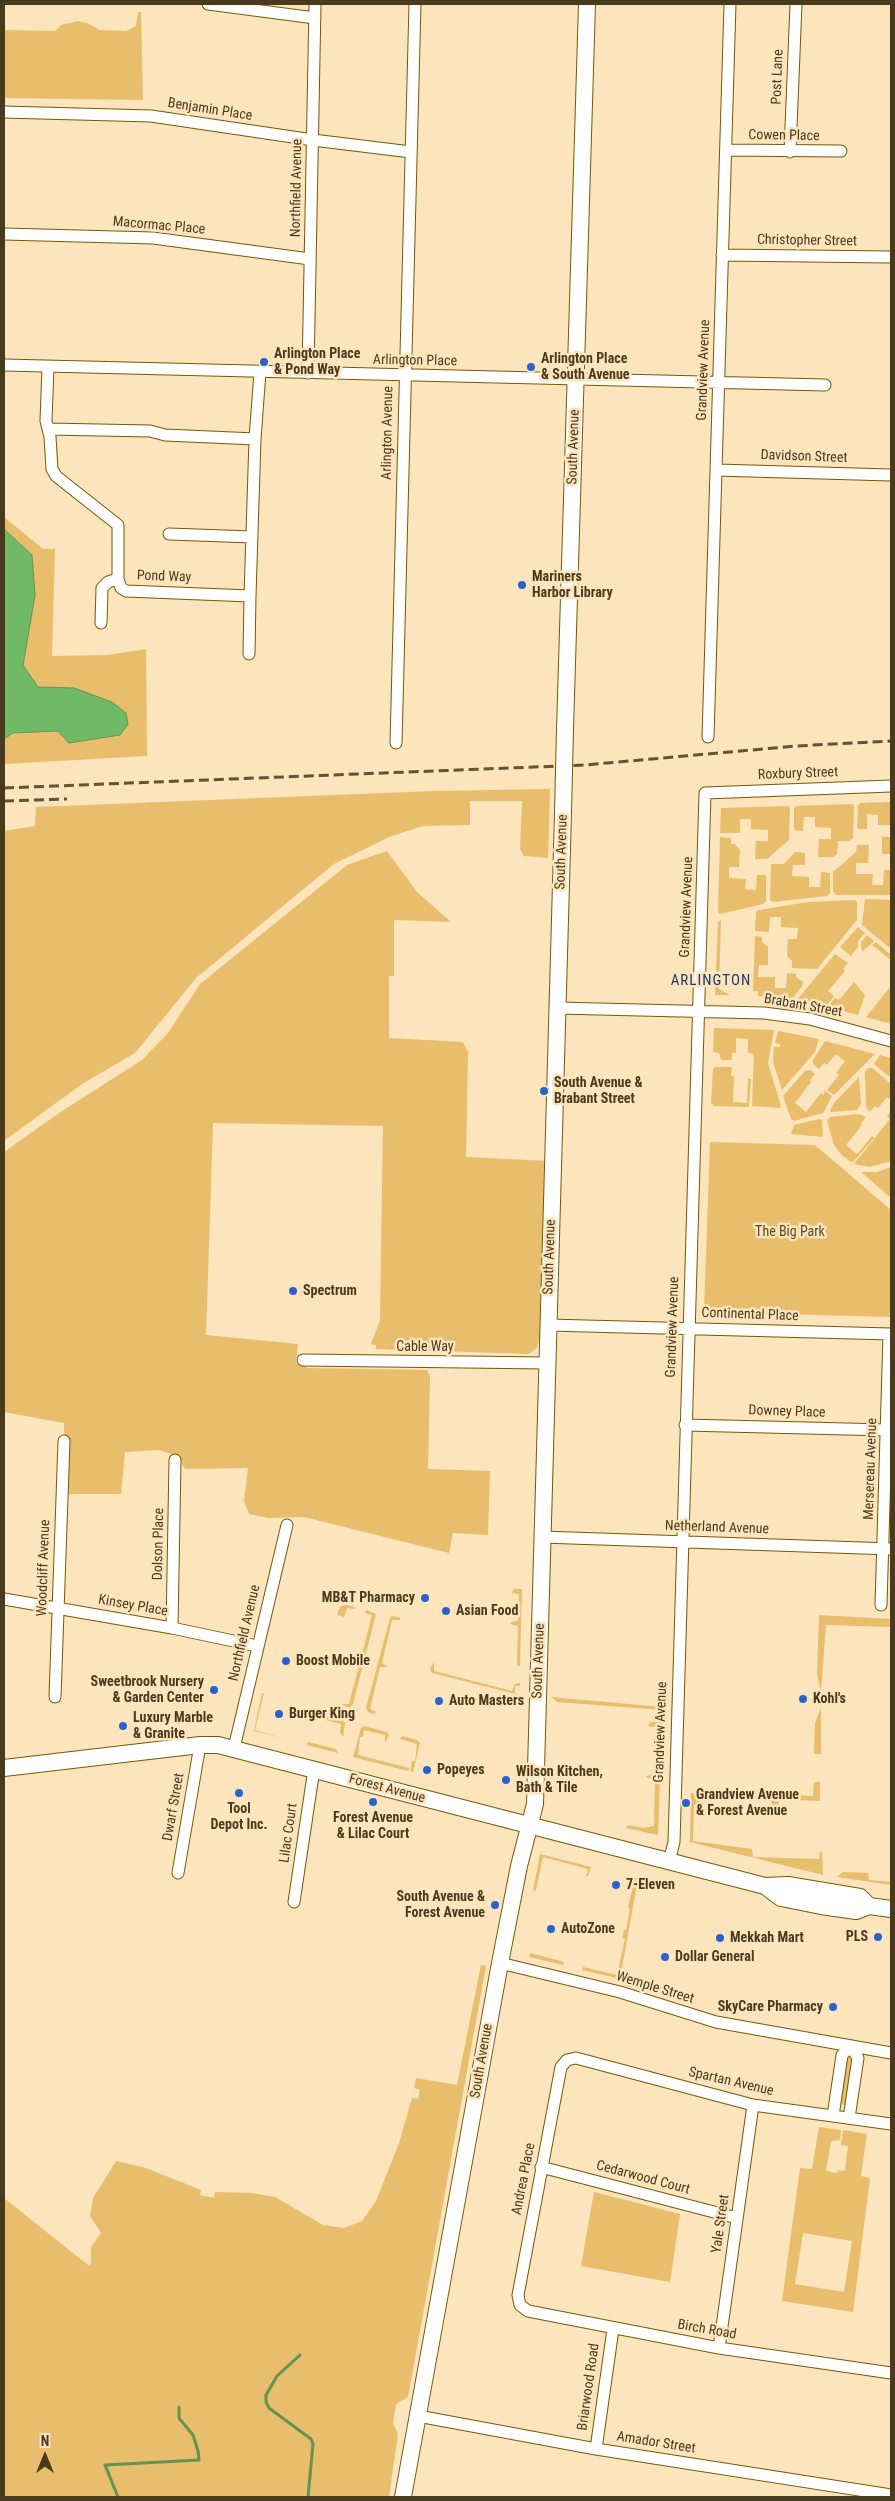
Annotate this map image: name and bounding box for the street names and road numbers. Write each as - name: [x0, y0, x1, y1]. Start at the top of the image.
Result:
- street label: Post Lane: [769, 49, 787, 105]
- street label: Benjamin Place: [167, 95, 253, 125]
- street label: Cowen Place: [748, 127, 820, 145]
- street label: Northfield Avenue: [288, 139, 306, 237]
- street label: Macormac Place: [112, 214, 206, 238]
- street label: Christopher Street: [757, 232, 857, 250]
- street label: Grandview Avenue: [694, 319, 714, 421]
- street label: Arlington Place: [373, 352, 457, 370]
- street label: Arlington Avenue: [379, 386, 397, 480]
- street label: South Avenue: [564, 409, 584, 485]
- street label: Davidson Street: [760, 447, 848, 467]
- street label: Pond Way: [136, 568, 192, 586]
- street label: Roxbury Street: [758, 764, 838, 784]
- street label: South Avenue: [552, 814, 572, 890]
- street label: Grandview Avenue: [677, 856, 697, 958]
- street label: Brabant Street: [763, 991, 843, 1021]
- street label: South Avenue: [540, 1219, 560, 1295]
- street label: Grandview Avenue: [663, 1276, 683, 1378]
- street label: Continental Place: [701, 1305, 799, 1325]
- street label: Cable Way: [396, 1339, 454, 1355]
- street label: Downey Place: [748, 1402, 826, 1422]
- street label: Mersereau Avenue: [861, 1418, 881, 1520]
- street label: Dolson Place: [150, 1508, 168, 1580]
- street label: Netherland Avenue: [665, 1518, 769, 1538]
- street label: Woodcliff Avenue: [34, 1519, 54, 1617]
- street label: Northfield Avenue: [226, 1583, 264, 1683]
- street label: Kinsey Place: [97, 1592, 169, 1620]
- street label: South Avenue: [529, 1623, 549, 1699]
- street label: Grandview Avenue: [651, 1681, 671, 1783]
- street label: Forest Avenue: [347, 1771, 427, 1807]
- street label: Dwarf Street: [160, 1772, 188, 1842]
- street label: Lilac Court: [277, 1802, 301, 1864]
- street label: Wemple Street: [614, 1968, 696, 2008]
- street label: South Avenue: [467, 2022, 497, 2100]
- street label: Spartan Avenue: [687, 2064, 775, 2100]
- street label: Andrea Place: [509, 2142, 539, 2216]
- street label: Cedarwood Court: [594, 2157, 692, 2199]
- street label: Yale Street: [709, 2193, 733, 2255]
- street label: Birch Road: [676, 2317, 738, 2343]
- street label: Briarwood Road: [575, 2342, 603, 2432]
- street label: Amador Street: [615, 2428, 697, 2458]

